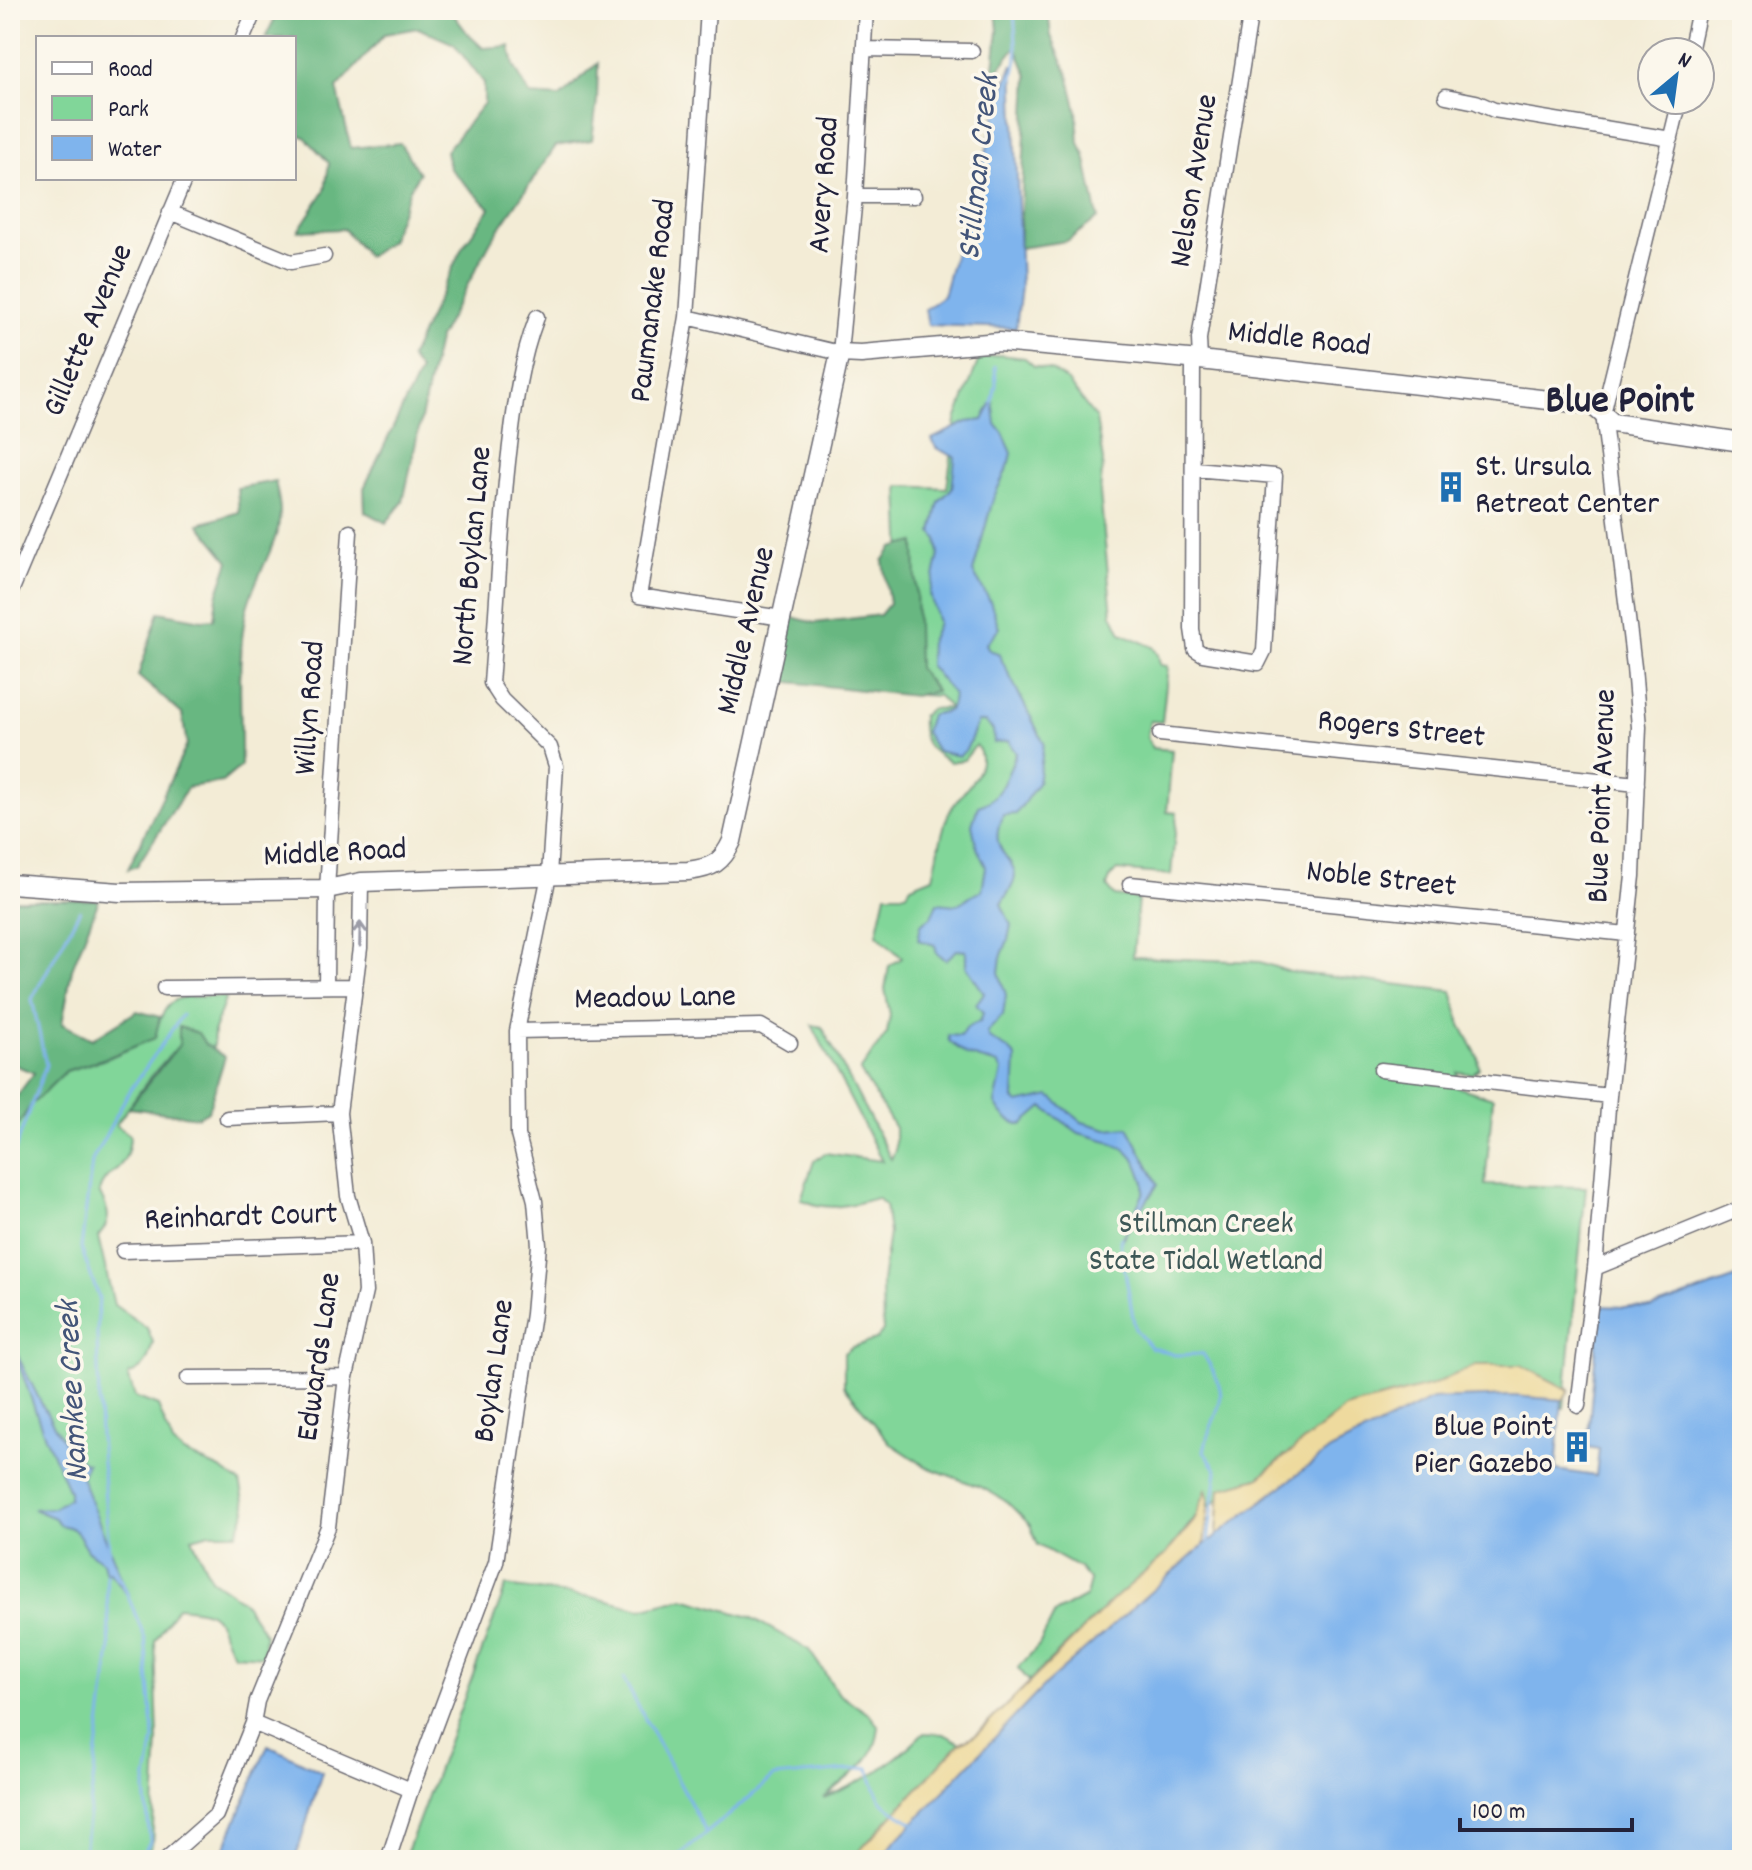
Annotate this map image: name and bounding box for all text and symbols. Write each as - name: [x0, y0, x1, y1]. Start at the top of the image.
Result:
- legend: [36, 36, 296, 180]
- north arrow: [1636, 36, 1716, 116]
- text: N: [1672, 45, 1696, 78]
- text: Road: [108, 54, 153, 88]
- water label: Stillman Creek: [947, 69, 1015, 262]
- street label: Nelson Avenue: [1160, 91, 1232, 271]
- text: Park: [108, 94, 149, 128]
- street label: Avery Road: [798, 115, 854, 255]
- text: Water: [108, 134, 161, 168]
- street label: Paumanake Road: [620, 197, 690, 405]
- street label: Gillette Avenue: [33, 237, 147, 425]
- street label: Middle Road: [1225, 311, 1373, 371]
- district label: Blue Point: [1546, 375, 1695, 432]
- street label: North Boylan Lane: [442, 445, 506, 667]
- place label: St. Ursula Retreat Center: [1475, 446, 1659, 529]
- building icon: St. Ursula Retreat Center: [1434, 470, 1468, 504]
- street label: Middle Avenue: [706, 542, 790, 720]
- street label: Willyn Road: [284, 639, 340, 777]
- street label: Blue Point Avenue: [1577, 688, 1631, 904]
- street label: Rogers Street: [1315, 699, 1487, 763]
- street label: Middle Road: [262, 828, 408, 882]
- street label: Noble Street: [1304, 850, 1459, 912]
- one-way arrow: [352, 921, 368, 948]
- street label: Meadow Lane: [574, 976, 736, 1024]
- street label: Reinhardt Court: [143, 1193, 339, 1245]
- park label: Stillman Creek State Tidal Wetland: [1089, 1203, 1323, 1286]
- street label: Edwards Lane: [286, 1270, 356, 1444]
- water label: Namkee Creek: [46, 1296, 104, 1483]
- street label: Boylan Lane: [463, 1296, 529, 1446]
- place label: Blue Point Pier Gazebo: [1414, 1406, 1553, 1489]
- building icon: Blue Point Pier Gazebo: [1560, 1430, 1594, 1464]
- scale bar: [1460, 1782, 1632, 1832]
- text: 100 m: [1472, 1796, 1525, 1830]

